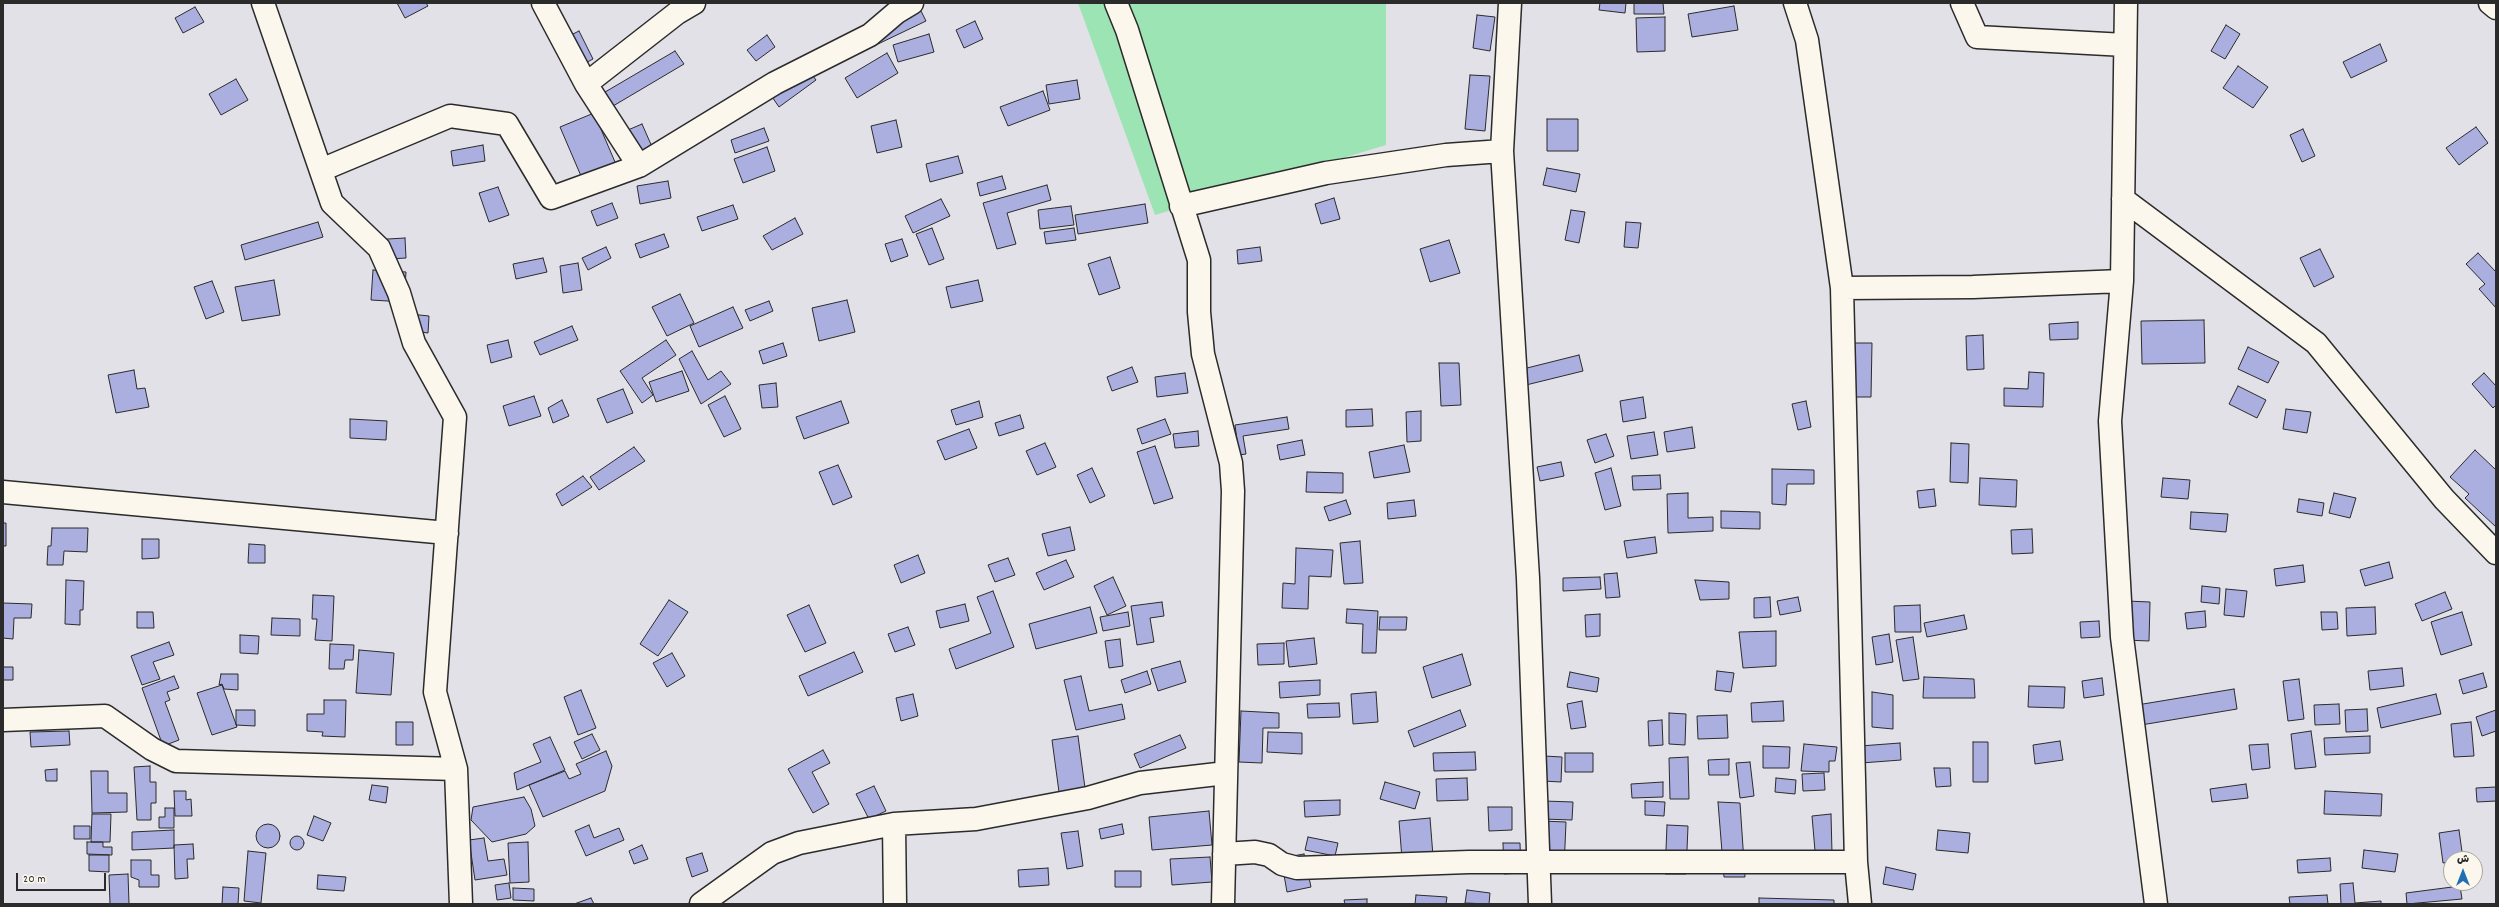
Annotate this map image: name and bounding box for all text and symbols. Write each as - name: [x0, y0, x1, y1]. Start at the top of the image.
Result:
- north arrow: [2443, 851, 2483, 891]
- text: ش: [2457, 852, 2469, 868]
- scale bar: [18, 865, 108, 891]
- text: 20 m: [23, 871, 46, 888]

